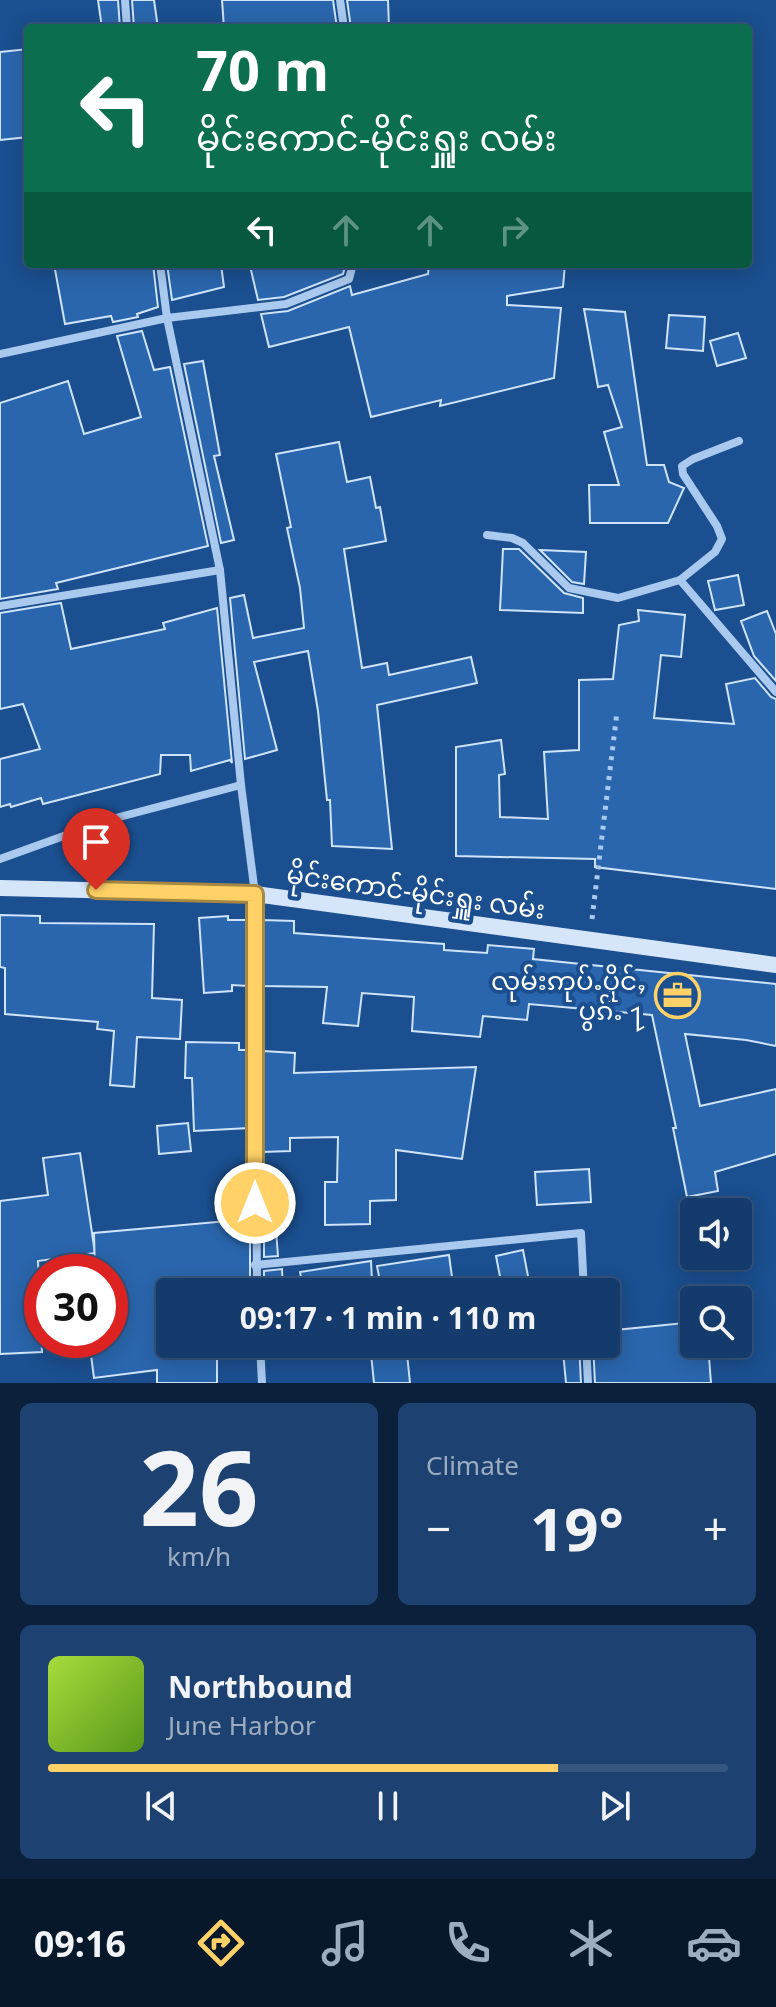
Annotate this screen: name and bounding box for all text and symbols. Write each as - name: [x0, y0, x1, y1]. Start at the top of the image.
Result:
- text: 70 m: [196, 31, 329, 107]
- icon: left: [64, 56, 168, 160]
- text: မိုင်းကောင်-မိုင်းရှူး လမ်း: [196, 113, 557, 162]
- icon: left: [240, 208, 284, 252]
- icon: ahead: [324, 208, 368, 252]
- icon: ahead: [408, 208, 452, 252]
- icon: right: [492, 208, 536, 252]
- pin: [62, 808, 130, 890]
- icon: arrive: [74, 820, 118, 864]
- street label: မိုင်းကောင်-မိုင်းရှူး လမ်း: [284, 855, 548, 931]
- place label: လုမ်းဢုပ်ႉပိူင်ႇ ပွၵ်ႉ ႑: [491, 962, 646, 1032]
- office icon: လုမ်းဢုပ်ႉပိူင်ႇ ပွၵ်ႉ ႑: [653, 971, 701, 1019]
- position arrow: [213, 1161, 297, 1245]
- map controls: [680, 1198, 752, 1358]
- button: sound: [680, 1198, 752, 1270]
- speed limit sign: 30: [24, 1254, 128, 1358]
- button: search: [680, 1286, 752, 1358]
- text: 09:17 · 1 min · 110 m: [240, 1297, 536, 1338]
- text: 26: [140, 1415, 258, 1556]
- text: Climate: [426, 1447, 519, 1483]
- text: 19°: [530, 1487, 624, 1569]
- text: −: [426, 1498, 451, 1558]
- text: +: [703, 1498, 728, 1558]
- text: km/h: [167, 1538, 231, 1574]
- text: Northbound: [168, 1666, 353, 1707]
- text: June Harbor: [168, 1707, 316, 1743]
- icon: previous: [139, 1784, 183, 1828]
- icon: pause: [366, 1784, 410, 1828]
- icon: next: [593, 1784, 637, 1828]
- icon: directions: [193, 1915, 249, 1971]
- icon: music: [317, 1915, 373, 1971]
- icon: phone: [440, 1915, 496, 1971]
- icon: climate: [563, 1915, 619, 1971]
- icon: car: [686, 1915, 742, 1971]
- text: 09:16: [34, 1919, 126, 1968]

